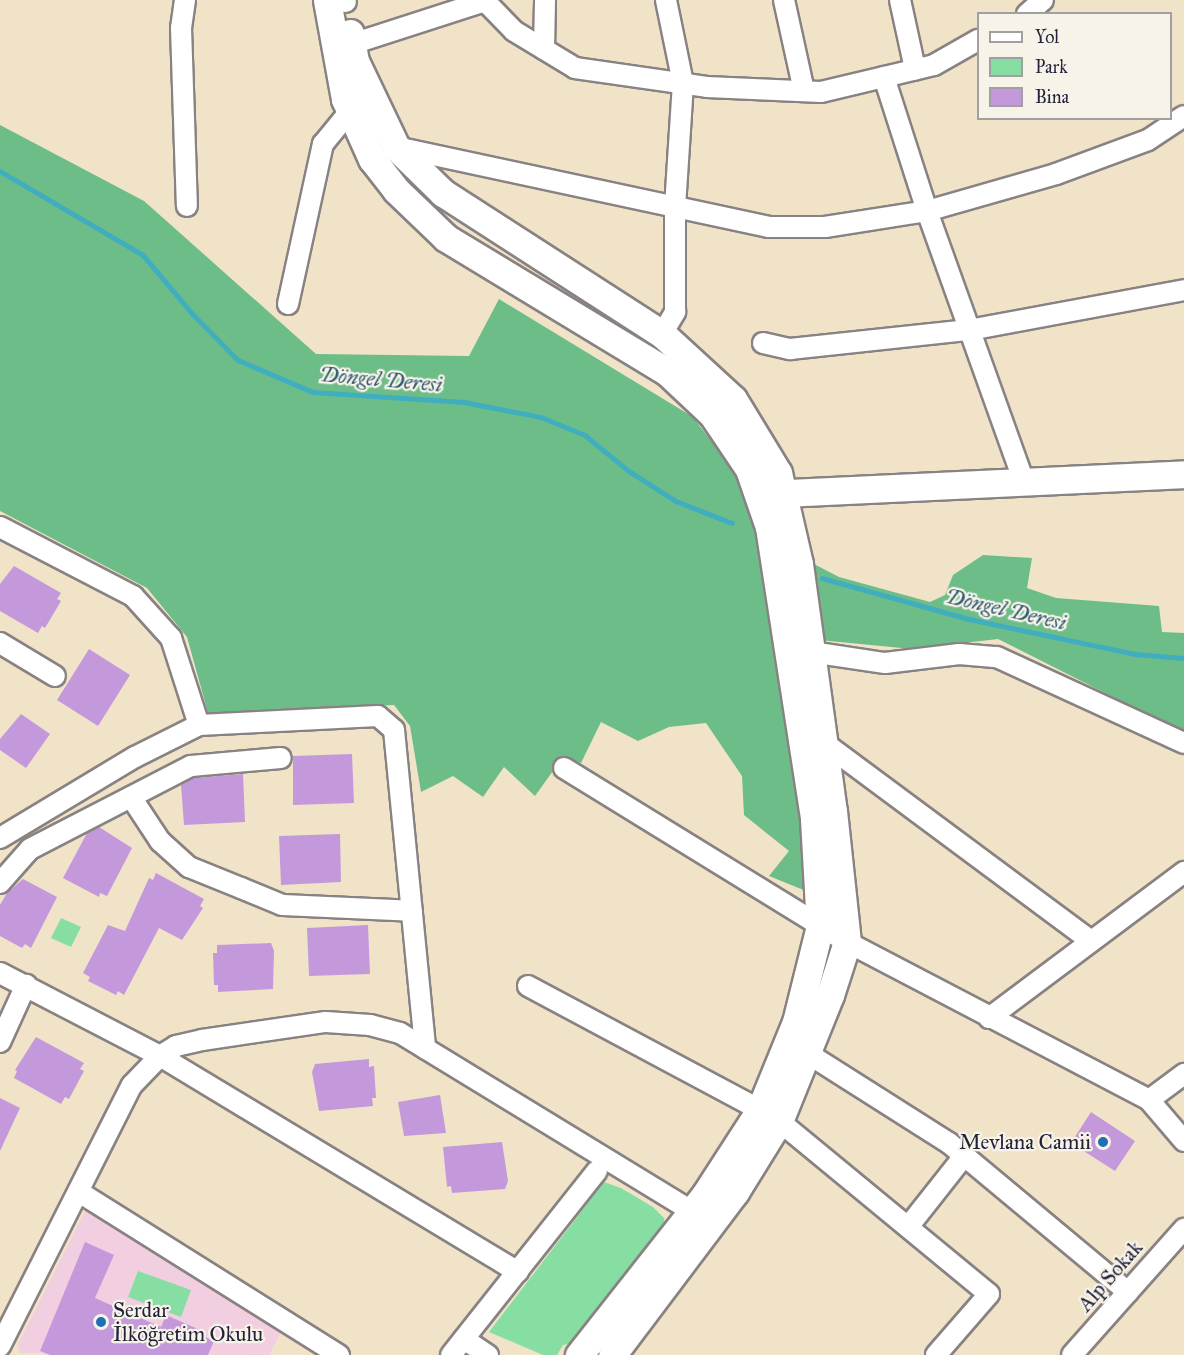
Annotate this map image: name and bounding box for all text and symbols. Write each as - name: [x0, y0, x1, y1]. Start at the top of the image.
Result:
- legend: [977, 12, 1172, 120]
- text: Yol: [1035, 26, 1059, 48]
- text: Park: [1035, 56, 1068, 78]
- text: Bina: [1035, 86, 1069, 108]
- water label: Döngel Deresi: [319, 360, 443, 398]
- water label: Döngel Deresi: [943, 582, 1069, 636]
- place label: Mevlana Camii: [959, 1129, 1091, 1155]
- marker: Mevlana Camii: [1096, 1135, 1110, 1149]
- street label: Alp Sokak: [1072, 1235, 1148, 1317]
- place label: Serdar İlköğretim Okulu: [113, 1297, 263, 1347]
- marker: Serdar İlköğretim Okulu: [94, 1315, 108, 1329]

